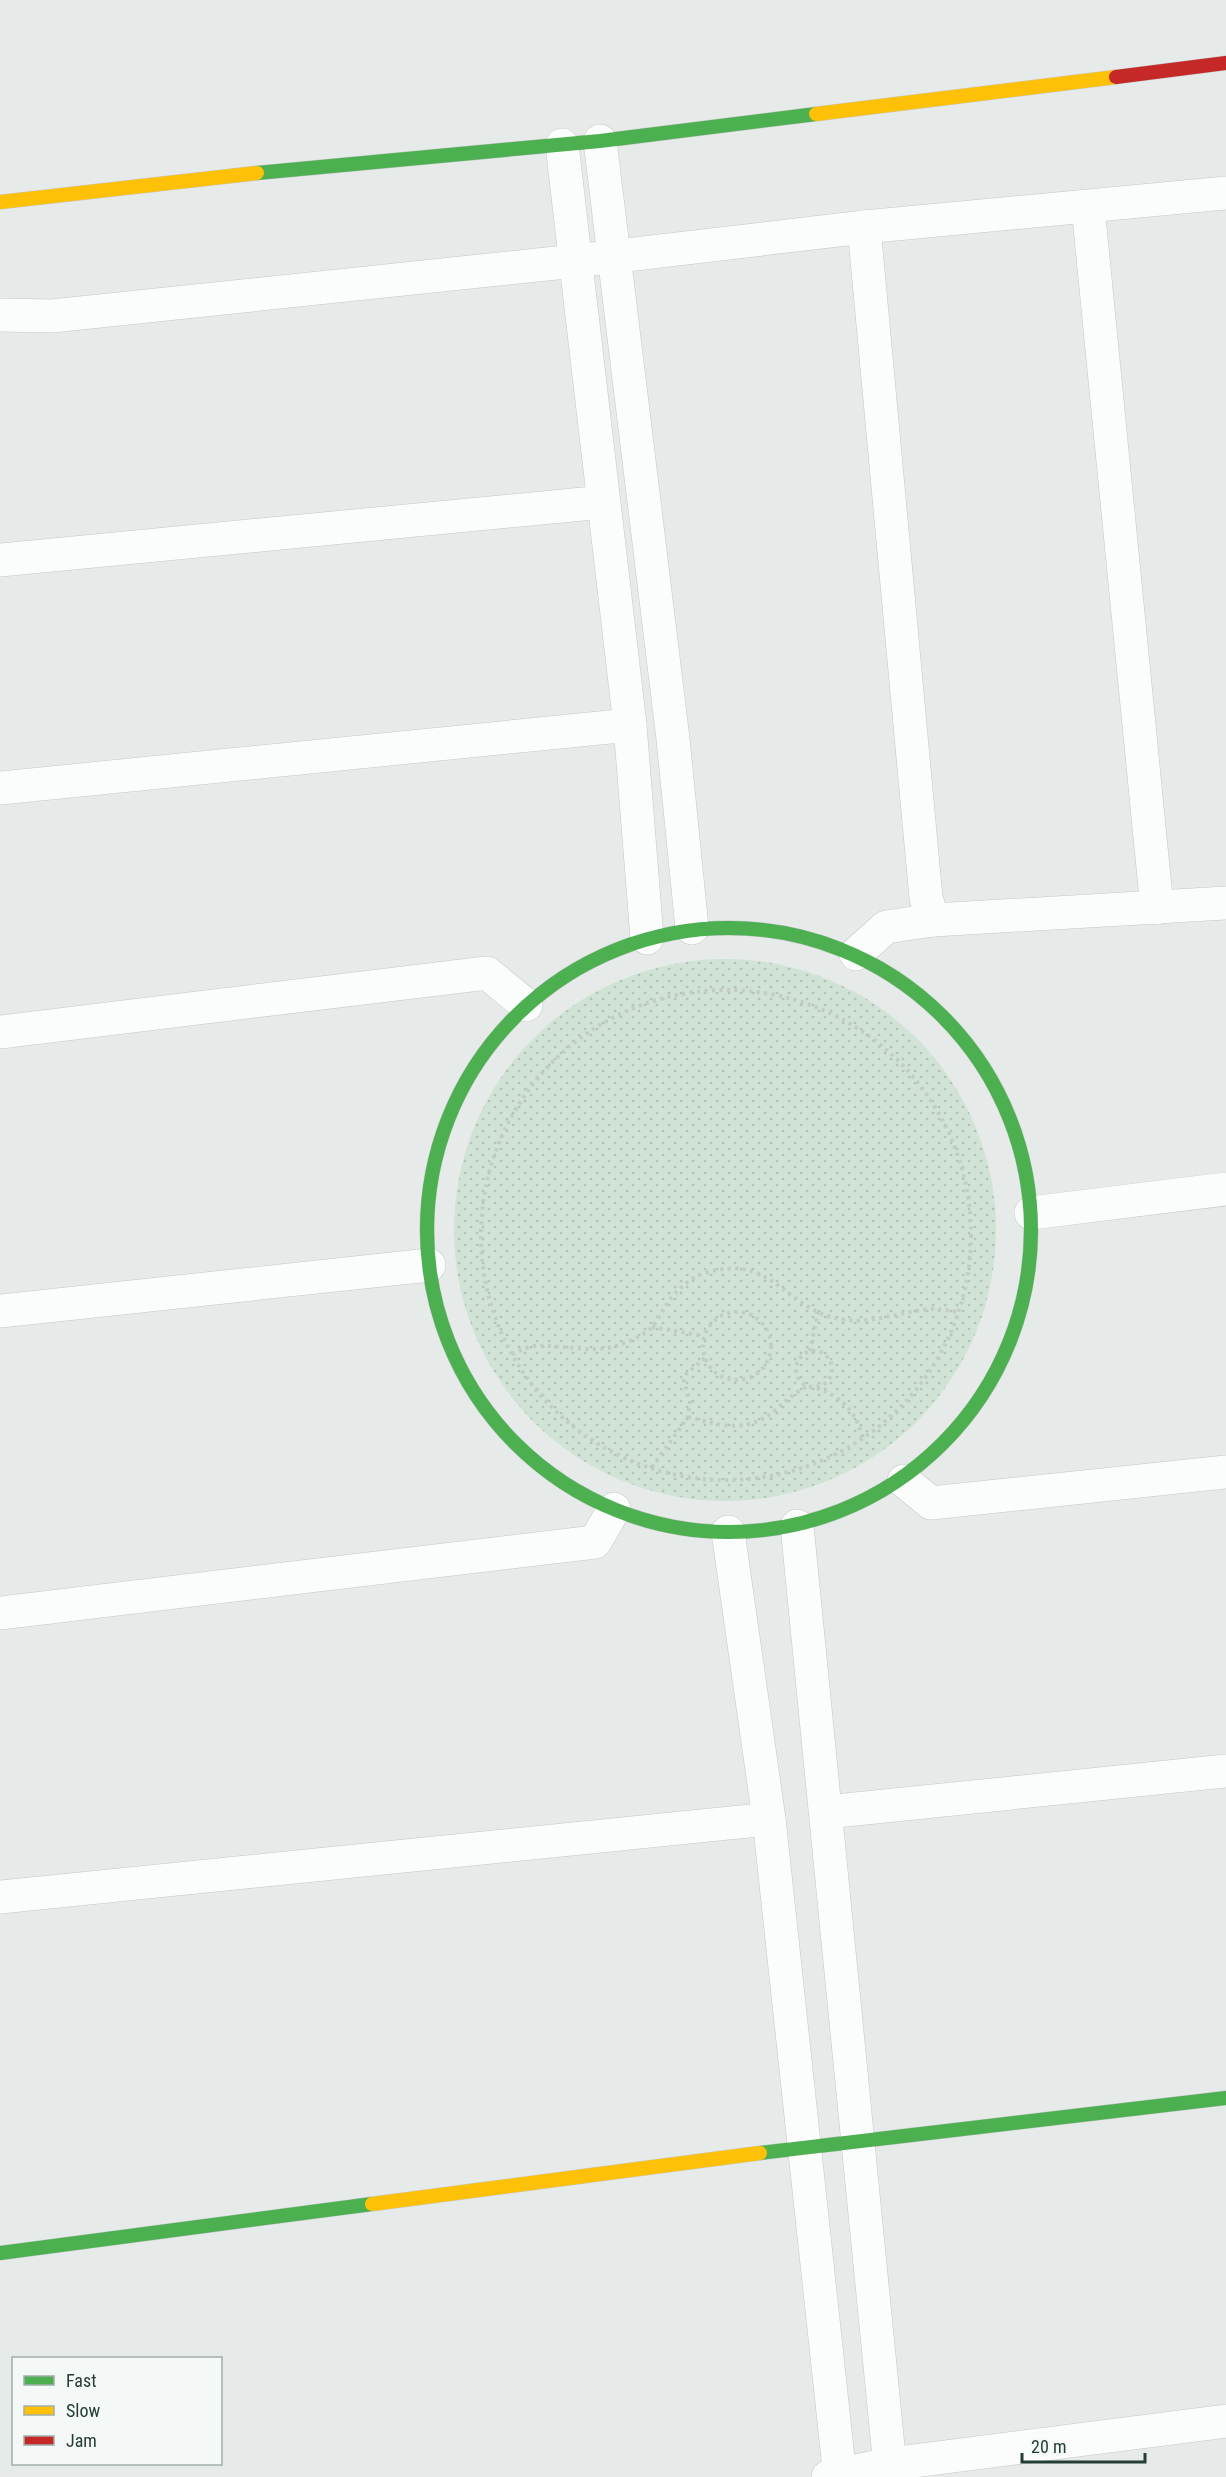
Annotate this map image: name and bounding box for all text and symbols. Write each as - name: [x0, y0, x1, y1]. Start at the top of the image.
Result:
- legend: [12, 2357, 222, 2465]
- text: Fast: [66, 2370, 97, 2391]
- text: Slow: [66, 2400, 101, 2421]
- scale bar: [1022, 2426, 1145, 2464]
- text: Jam: [66, 2430, 97, 2451]
- text: 20 m: [1031, 2436, 1066, 2457]

